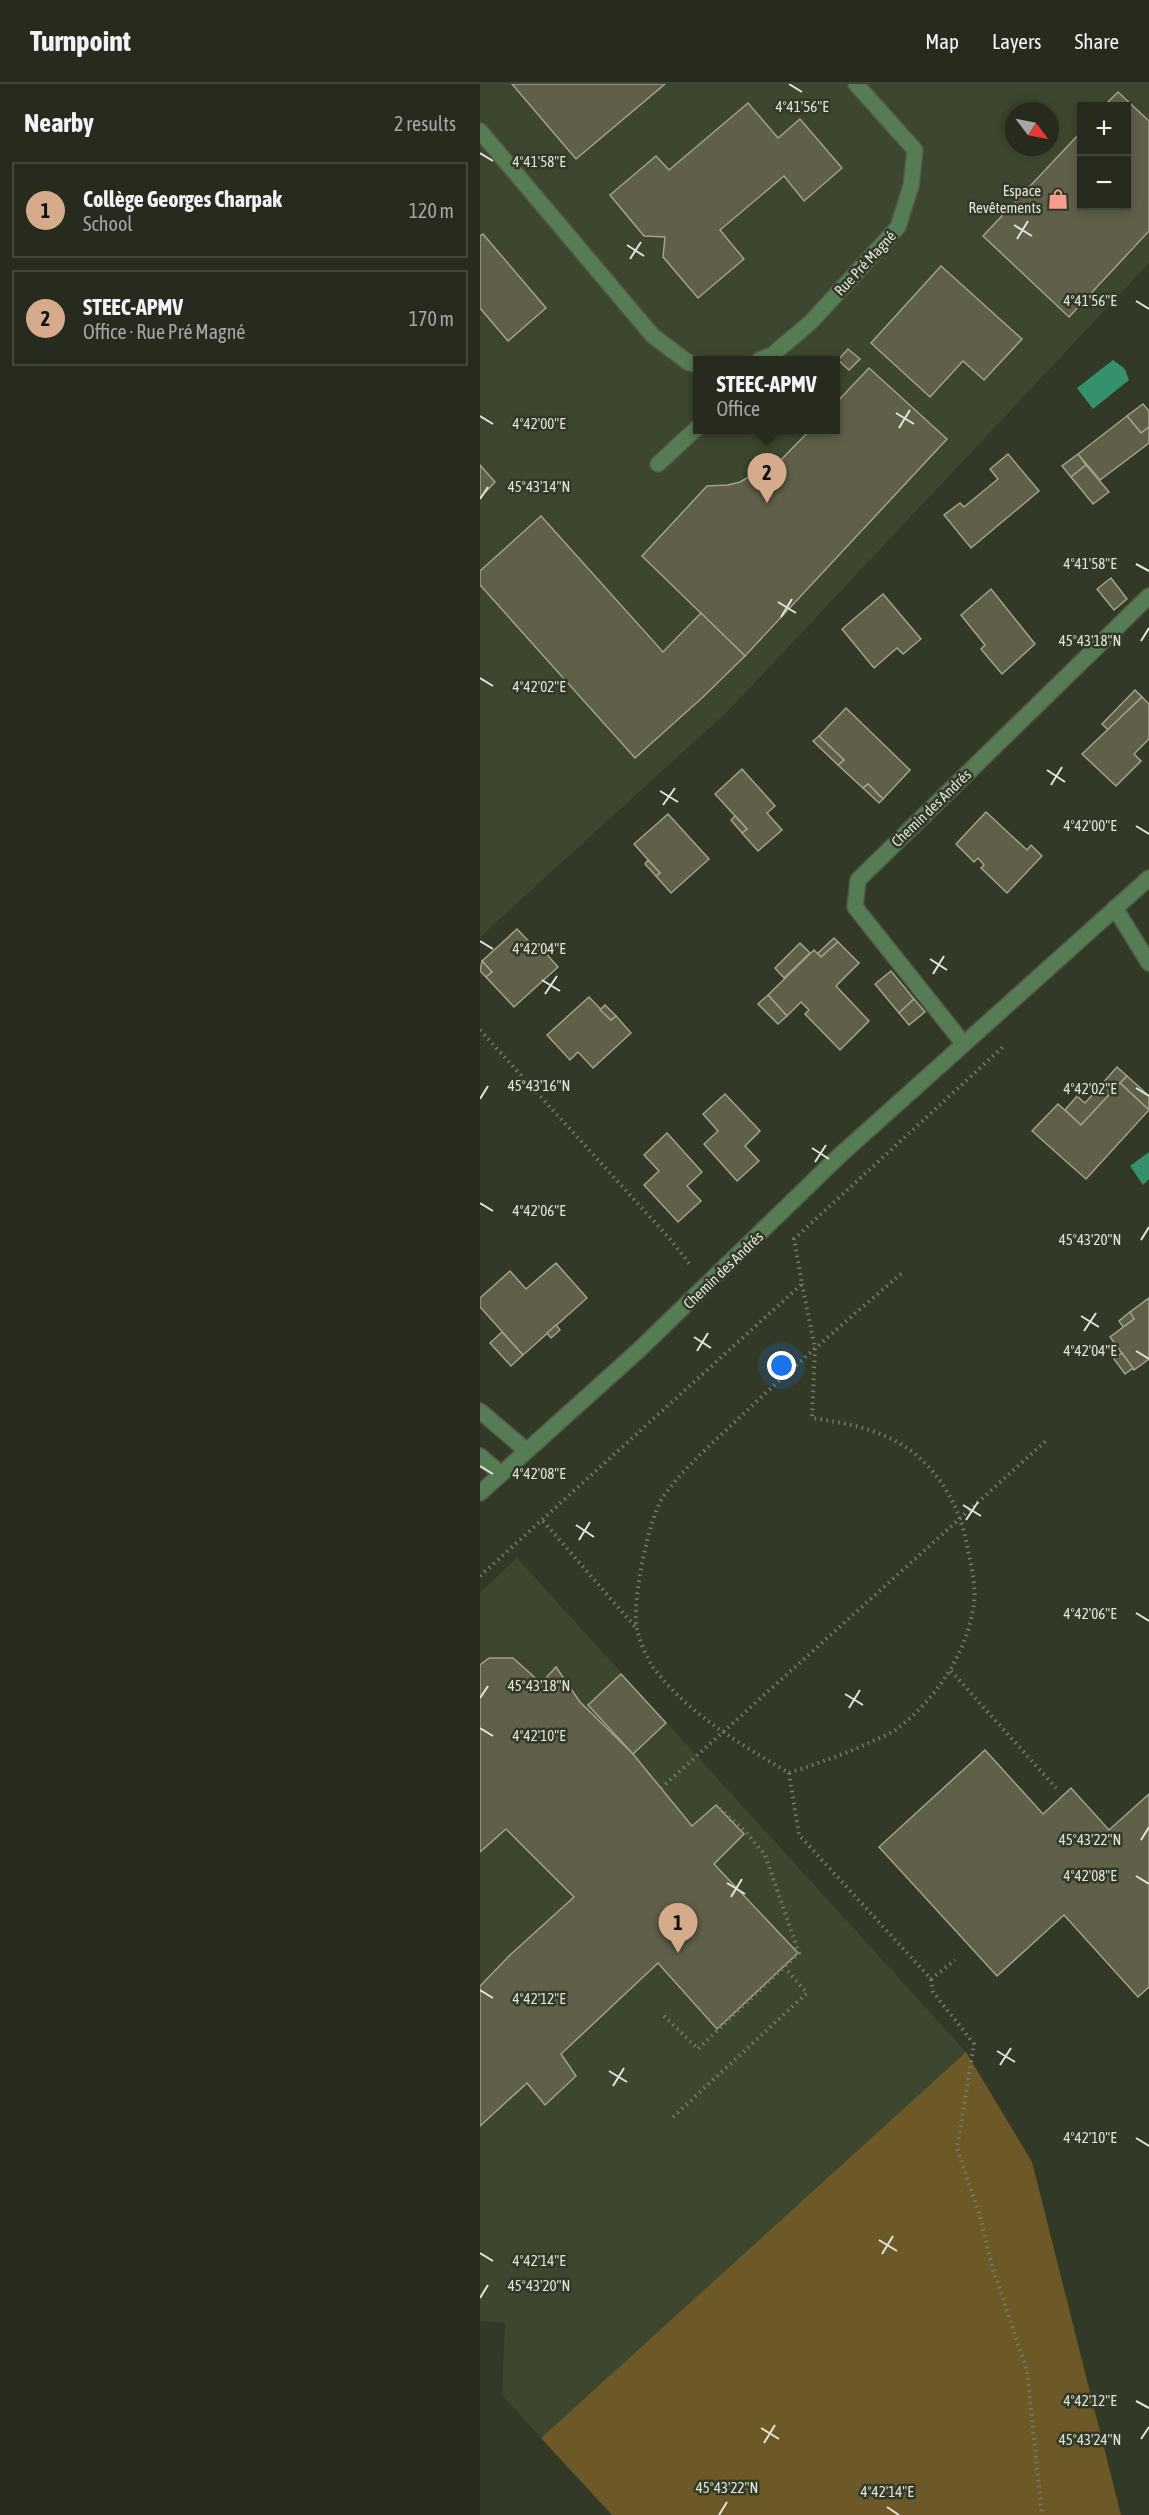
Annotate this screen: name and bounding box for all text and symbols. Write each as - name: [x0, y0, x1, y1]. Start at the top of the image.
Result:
- text: Turnpoint: [30, 25, 131, 57]
- text: Map: [925, 29, 959, 53]
- text: Layers: [992, 29, 1042, 53]
- text: Share: [1075, 29, 1119, 53]
- text: 4°41'56"E: [775, 98, 829, 115]
- north arrow: [1005, 102, 1059, 156]
- map controls: [1077, 102, 1131, 210]
- button: +: [1077, 102, 1131, 156]
- text: Nearby: [24, 108, 94, 138]
- text: 2 results: [394, 112, 456, 135]
- text: 4°41'58"E: [512, 153, 566, 170]
- button: −: [1077, 156, 1131, 210]
- place label: Espace Revêtements: [969, 182, 1041, 216]
- text: Collège Georges Charpak: [83, 186, 282, 212]
- shop icon: Espace Revêtements: [1046, 187, 1070, 211]
- text: 1: [41, 199, 50, 222]
- text: 120 m: [409, 199, 454, 222]
- text: School: [83, 212, 133, 235]
- street label: Rue Pré Magné: [831, 227, 899, 299]
- text: 4°41'56"E: [1063, 292, 1117, 309]
- text: STEEC-APMV: [83, 294, 183, 320]
- text: 2: [41, 307, 50, 330]
- text: 170 m: [409, 307, 454, 330]
- text: Office · Rue Pré Magné: [83, 320, 245, 343]
- popup: [693, 356, 840, 434]
- text: STEEC-APMV: [716, 371, 817, 397]
- text: Office: [716, 397, 760, 420]
- text: 4°42'00"E: [512, 415, 566, 432]
- pin: 2: [748, 454, 786, 503]
- text: 45°43'14"N: [508, 478, 570, 495]
- text: 4°41'58"E: [1063, 555, 1117, 572]
- text: 45°43'18"N: [1059, 632, 1121, 649]
- text: 4°42'02"E: [512, 678, 566, 695]
- street label: Chemin des Andrés: [888, 766, 974, 850]
- text: 4°42'00"E: [1063, 817, 1117, 834]
- text: 4°42'04"E: [512, 940, 566, 957]
- text: 45°43'16"N: [508, 1077, 570, 1094]
- text: 4°42'02"E: [1063, 1080, 1117, 1097]
- text: 4°42'06"E: [512, 1202, 566, 1219]
- street label: Chemin des Andrés: [680, 1228, 766, 1312]
- text: 45°43'20"N: [1059, 1231, 1121, 1248]
- text: 4°42'04"E: [1063, 1342, 1117, 1359]
- your location: [767, 1351, 796, 1380]
- text: 4°42'08"E: [512, 1465, 566, 1482]
- text: 4°42'06"E: [1063, 1605, 1117, 1622]
- text: 45°43'18"N: [508, 1677, 570, 1694]
- text: 4°42'10"E: [512, 1727, 566, 1744]
- text: 45°43'22"N: [1059, 1831, 1121, 1848]
- text: 4°42'08"E: [1063, 1867, 1117, 1884]
- pin: 1: [658, 1904, 698, 1953]
- text: 4°42'12"E: [512, 1990, 566, 2007]
- text: 4°42'10"E: [1063, 2129, 1117, 2146]
- text: 4°42'14"E: [512, 2252, 566, 2269]
- text: 45°43'20"N: [508, 2277, 570, 2294]
- text: 4°42'12"E: [1063, 2392, 1117, 2409]
- text: 45°43'24"N: [1059, 2431, 1121, 2448]
- text: 45°43'22"N: [696, 2479, 758, 2496]
- text: 4°42'14"E: [860, 2483, 914, 2500]

